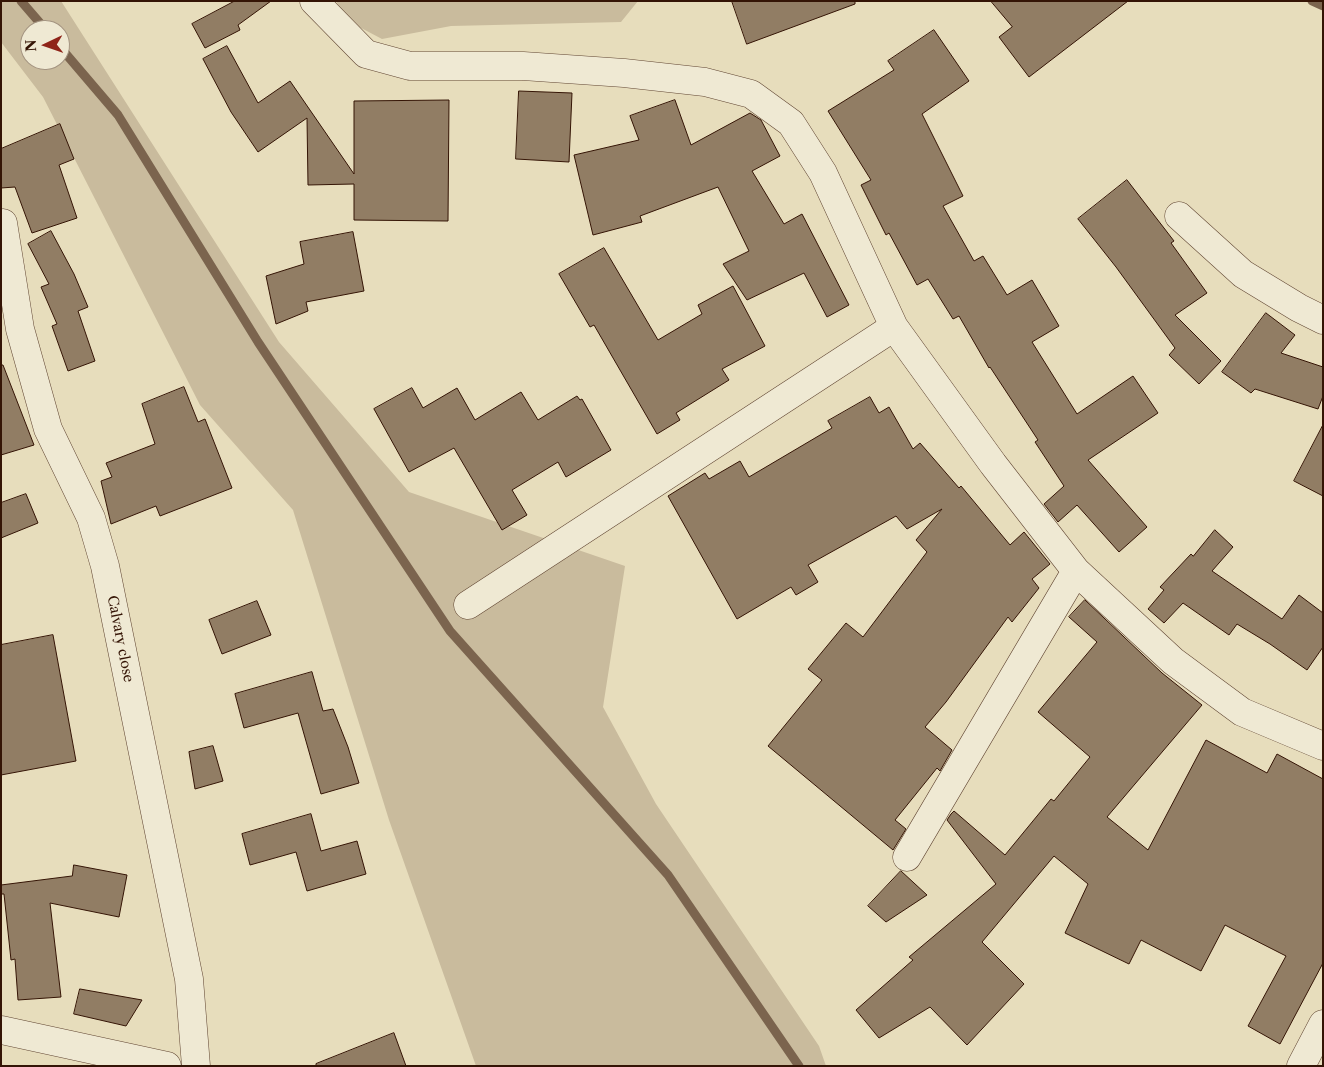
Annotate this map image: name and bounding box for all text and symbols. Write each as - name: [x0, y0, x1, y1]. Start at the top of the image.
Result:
- north arrow: [20, 20, 70, 70]
- text: N: [22, 39, 40, 52]
- street label: Calvary close: [103, 594, 137, 684]

